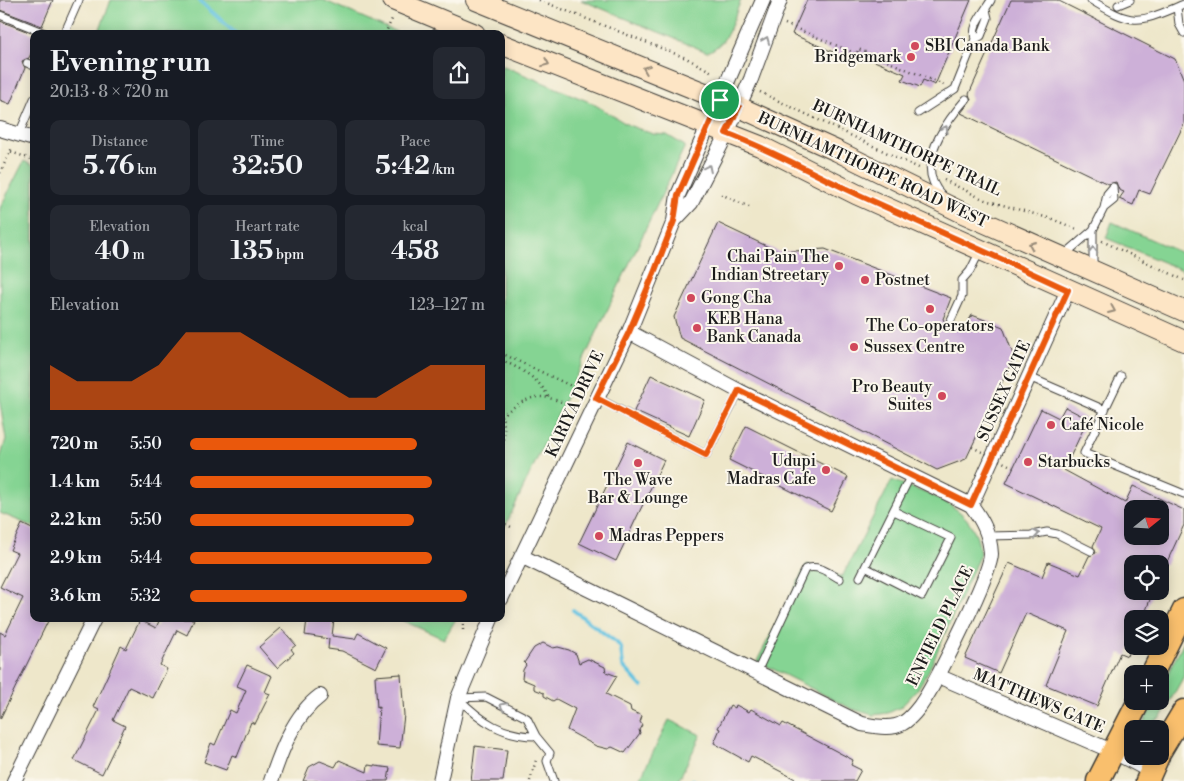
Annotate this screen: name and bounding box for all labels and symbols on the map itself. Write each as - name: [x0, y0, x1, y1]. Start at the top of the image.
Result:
- one-way arrow: [760, 36, 770, 45]
- place label: SBI Canada Bank: [925, 36, 1051, 56]
- marker: SBI Canada Bank: [909, 40, 921, 52]
- place label: Bridgemark: [814, 47, 903, 67]
- marker: Bridgemark: [905, 51, 917, 63]
- one-way arrow: [541, 57, 550, 67]
- one-way arrow: [642, 65, 651, 76]
- pin: [699, 79, 741, 121]
- street label: BURNHAMTHORPE TRAIL: [808, 95, 1005, 201]
- street label: BURNHAMTHORPE ROAD WEST: [754, 107, 991, 232]
- one-way arrow: [939, 125, 949, 134]
- one-way arrow: [702, 164, 713, 173]
- one-way arrow: [1028, 240, 1037, 251]
- one-way arrow: [1088, 246, 1098, 254]
- place label: Chai Pain The Indian Streetary: [711, 247, 829, 285]
- marker: Chai Pain The Indian Streetary: [833, 260, 845, 272]
- place label: Postnet: [875, 270, 930, 290]
- marker: Postnet: [859, 274, 871, 286]
- place label: Gong Cha: [701, 288, 772, 308]
- marker: Gong Cha: [685, 292, 697, 304]
- marker: The Co-operators: [924, 303, 936, 315]
- one-way arrow: [1107, 303, 1116, 314]
- place label: KEB Hana Bank Canada: [706, 309, 802, 347]
- place label: The Co-operators: [866, 316, 994, 336]
- marker: KEB Hana Bank Canada: [691, 322, 703, 334]
- place label: Sussex Centre: [864, 337, 965, 357]
- street label: SUSSEX GATE: [973, 337, 1035, 445]
- marker: Sussex Centre: [848, 341, 860, 353]
- street label: KARIYA DRIVE: [541, 347, 609, 461]
- place label: Pro Beauty Suites: [852, 377, 932, 415]
- marker: Pro Beauty Suites: [936, 390, 948, 402]
- place label: Café Nicole: [1061, 415, 1144, 435]
- marker: Café Nicole: [1045, 419, 1057, 431]
- place label: Udupi Madras Cafe: [727, 451, 816, 489]
- place label: Starbucks: [1038, 452, 1110, 472]
- marker: Starbucks: [1022, 456, 1034, 468]
- marker: The Wave Bar & Lounge: [632, 457, 644, 469]
- marker: Udupi Madras Cafe: [820, 464, 832, 476]
- place label: The Wave Bar & Lounge: [587, 470, 688, 508]
- north arrow: [1124, 500, 1169, 545]
- place label: Madras Peppers: [609, 526, 724, 546]
- one-way arrow: [1032, 529, 1041, 539]
- marker: Madras Peppers: [593, 530, 605, 542]
- street label: ENFIELD PLACE: [902, 563, 978, 689]
- street label: MATTHEWS GATE: [970, 664, 1108, 738]
- one-way arrow: [499, 702, 508, 712]

